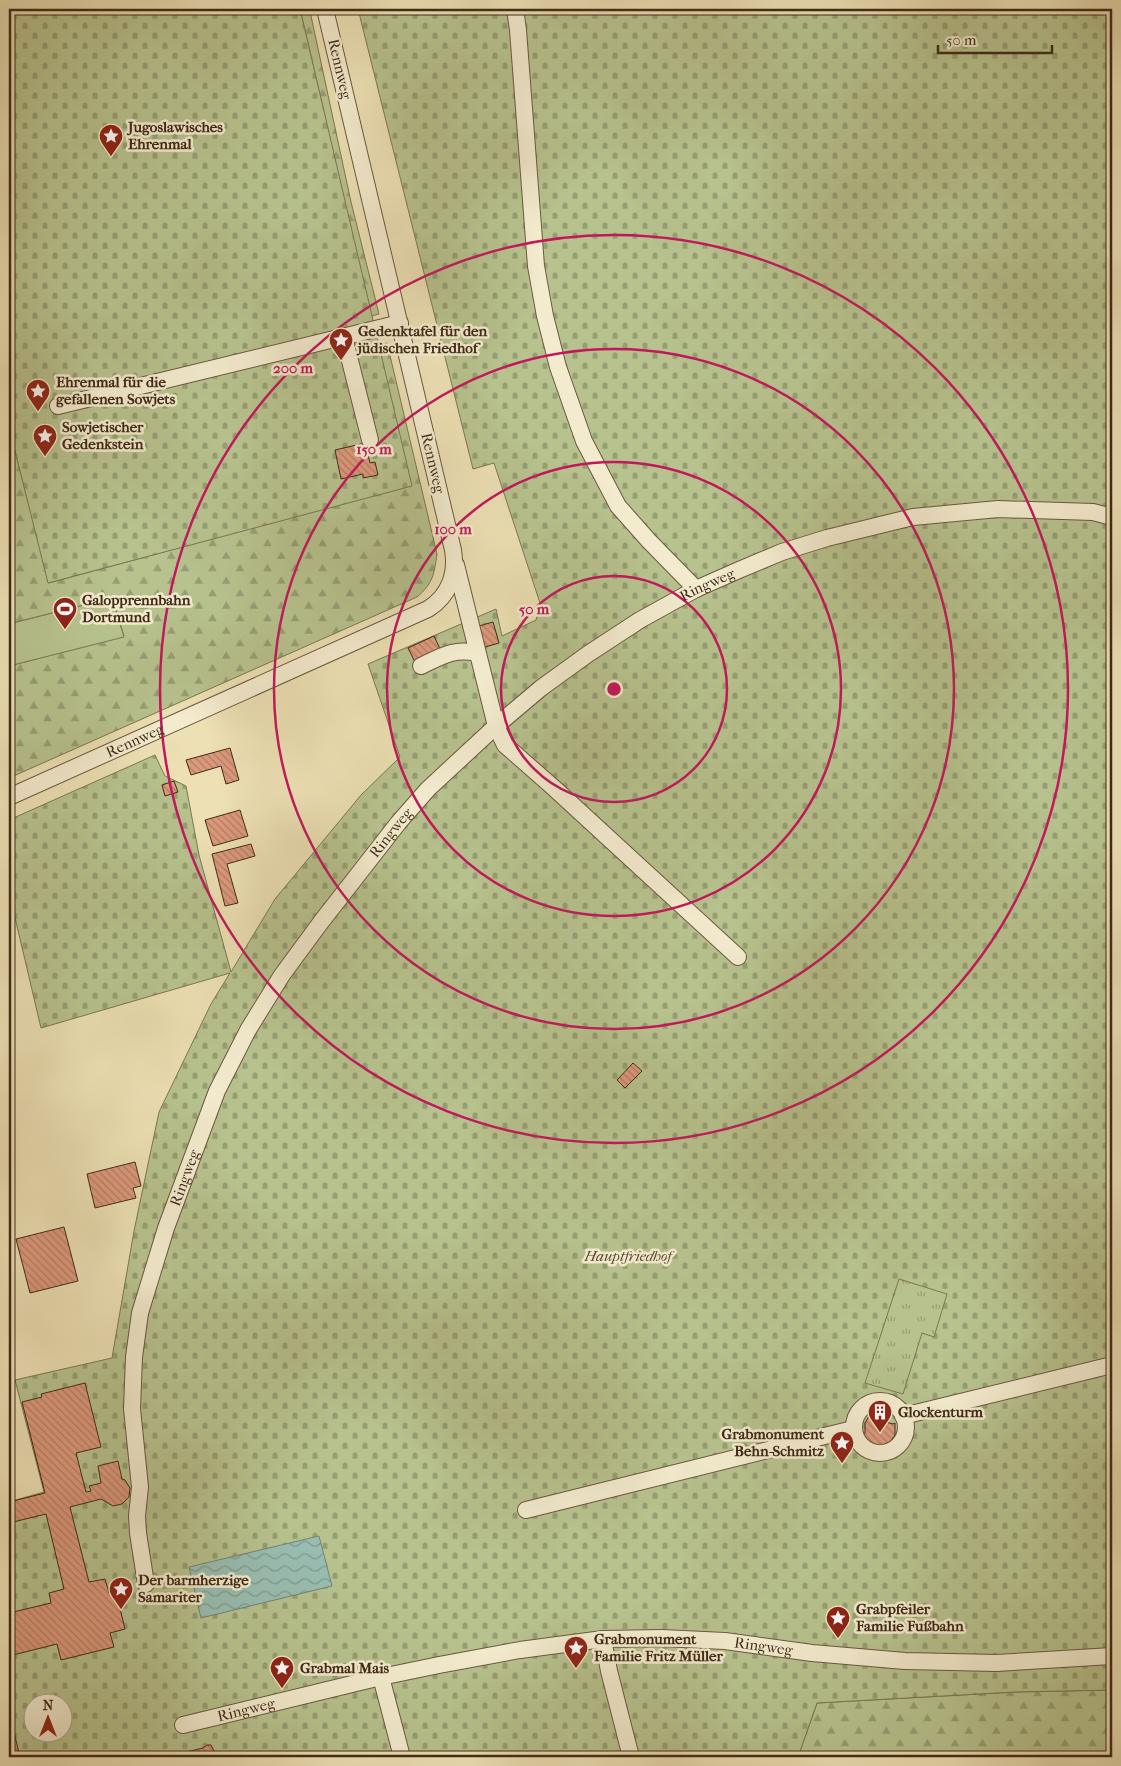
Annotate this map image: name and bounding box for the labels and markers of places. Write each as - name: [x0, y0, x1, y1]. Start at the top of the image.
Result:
- place label: Jugoslawisches Ehrenmal: [126, 118, 223, 153]
- place icon: Jugoslawisches Ehrenmal: [98, 123, 124, 157]
- place label: Gedenktafel für den jüdischen Friedhof: [356, 322, 488, 357]
- place icon: Gedenktafel für den jüdischen Friedhof: [328, 327, 354, 361]
- place label: Ehrenmal für die gefallenen Sowjets: [56, 373, 176, 408]
- place icon: Ehrenmal für die gefallenen Sowjets: [25, 378, 51, 412]
- place label: Sowjetischer Gedenkstein: [62, 418, 144, 453]
- place icon: Sowjetischer Gedenkstein: [32, 423, 58, 457]
- place label: Galopprennbahn Dortmund: [82, 591, 191, 626]
- sports icon: Galopprennbahn Dortmund: [52, 596, 78, 630]
- centre of rings: [605, 680, 623, 698]
- building icon: Glockenturm: [867, 1399, 893, 1433]
- place label: Glockenturm: [898, 1403, 984, 1421]
- place label: Grabmonument Behn-Schmitz: [722, 1425, 825, 1460]
- place icon: Grabmonument Behn-Schmitz: [829, 1430, 855, 1464]
- place label: Der barmherzige Samariter: [138, 1571, 249, 1606]
- place icon: Der barmherzige Samariter: [108, 1576, 134, 1610]
- place label: Grabpfeiler Familie Fußbahn: [855, 1600, 964, 1635]
- place icon: Grabpfeiler Familie Fußbahn: [825, 1605, 851, 1639]
- place label: Grabmonument Familie Fritz Müller: [593, 1630, 724, 1665]
- place icon: Grabmonument Familie Fritz Müller: [563, 1635, 589, 1669]
- place icon: Grabmal Mais: [269, 1655, 295, 1689]
- place label: Grabmal Mais: [300, 1659, 390, 1677]

